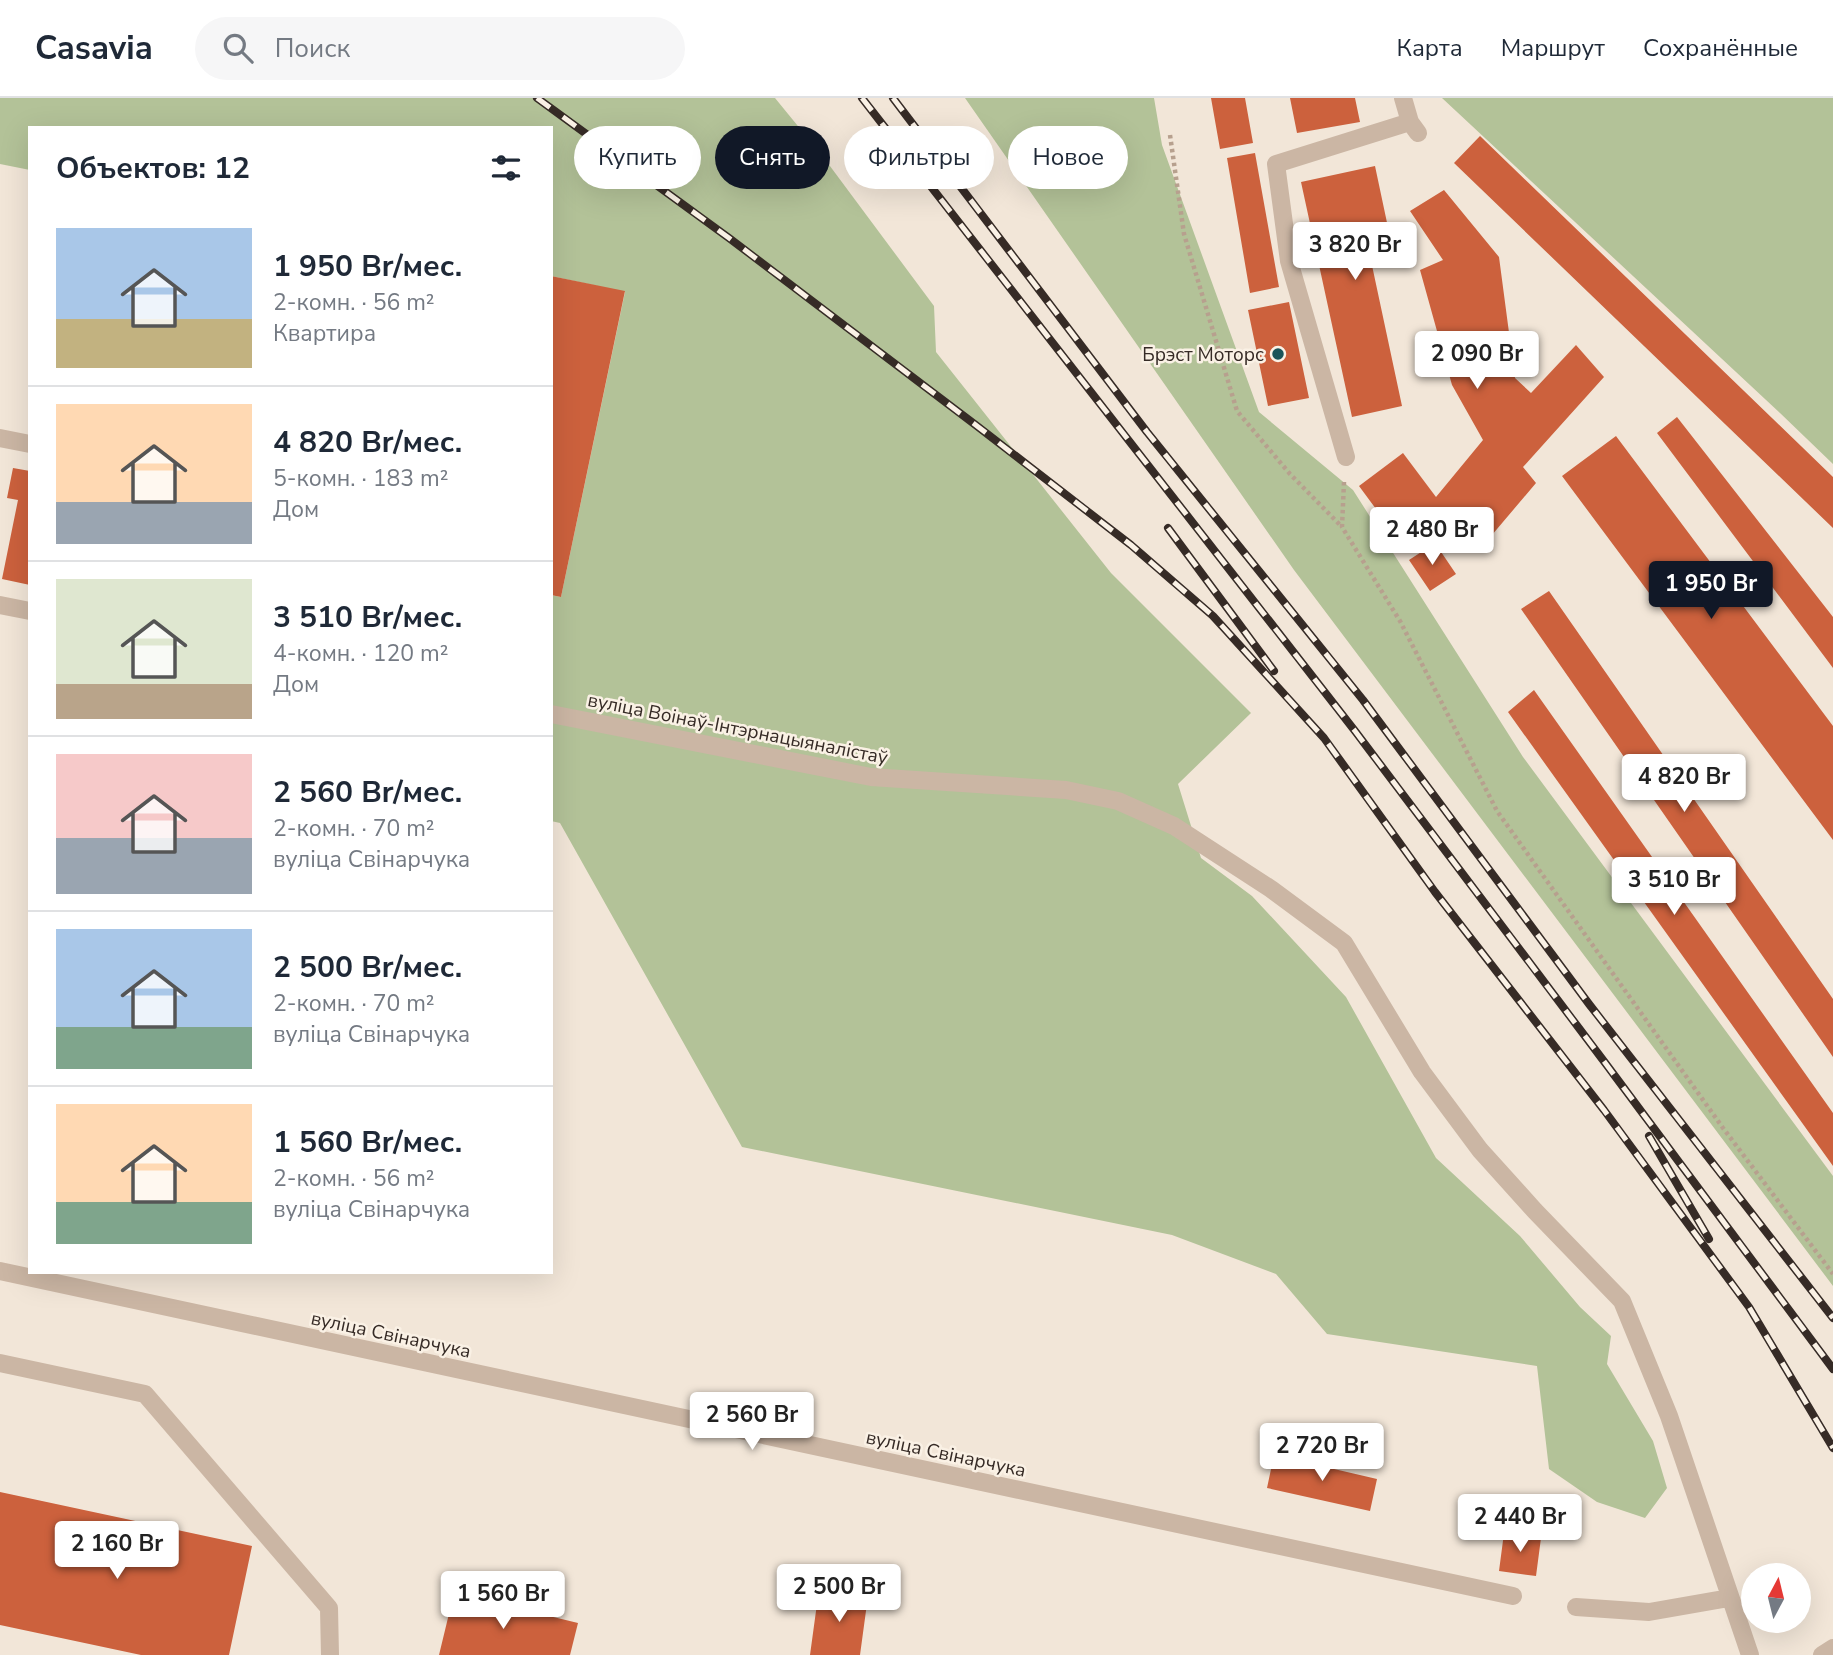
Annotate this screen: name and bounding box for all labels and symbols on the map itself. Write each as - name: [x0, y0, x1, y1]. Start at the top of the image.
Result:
- pin: 3 820 Br: [1283, 222, 1427, 282]
- pin: 2 090 Br: [1405, 331, 1549, 391]
- place label: Брэст Моторс: [1142, 342, 1264, 368]
- marker: Брэст Моторс: [1270, 346, 1286, 362]
- pin: 2 480 Br: [1360, 508, 1504, 567]
- pin: 1 950 Br: [1639, 561, 1783, 621]
- street label: вуліца Воінаў-Інтэрнацыяналістаў: [585, 687, 890, 771]
- pin: 4 820 Br: [1612, 754, 1756, 814]
- pin: 3 510 Br: [1602, 858, 1746, 917]
- street label: вуліца Свінарчука: [308, 1305, 473, 1365]
- pin: 2 560 Br: [680, 1392, 824, 1452]
- street label: вуліца Свінарчука: [863, 1424, 1028, 1484]
- pin: 2 720 Br: [1250, 1424, 1394, 1483]
- pin: 2 440 Br: [1448, 1494, 1592, 1554]
- pin: 2 160 Br: [45, 1522, 189, 1581]
- north arrow: [1741, 1563, 1811, 1633]
- pin: 2 500 Br: [767, 1564, 911, 1624]
- pin: 1 560 Br: [431, 1572, 575, 1631]

